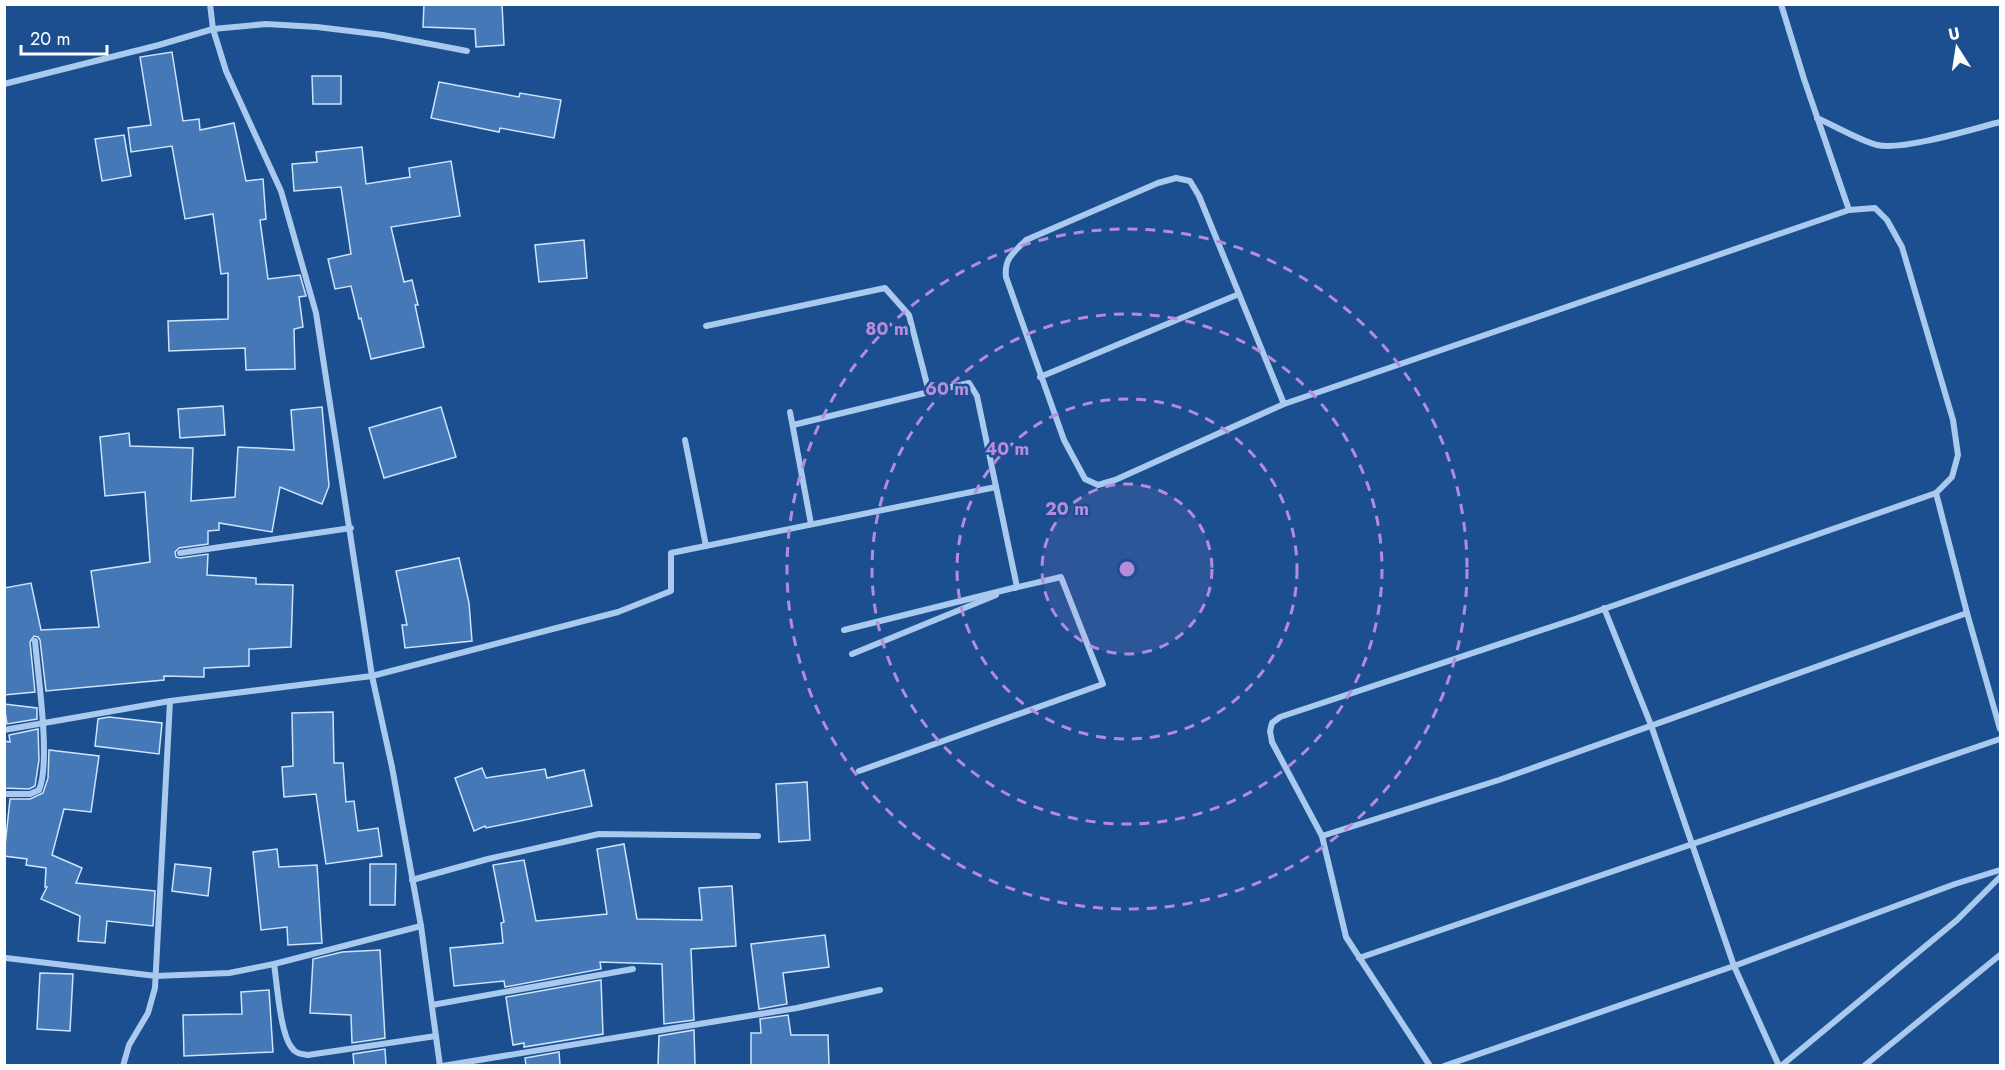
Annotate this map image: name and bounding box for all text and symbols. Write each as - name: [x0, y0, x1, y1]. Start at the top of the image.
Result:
- scale bar: [21, 18, 106, 56]
- north arrow: [1927, 18, 1987, 78]
- text: U: [1946, 21, 1962, 46]
- text: 20 m: [30, 26, 70, 52]
- text: 80 m: [865, 316, 909, 342]
- text: 60 m: [925, 376, 969, 402]
- text: 40 m: [985, 436, 1029, 462]
- text: 20 m: [1045, 496, 1089, 522]
- centre of rings: [1117, 559, 1137, 579]

